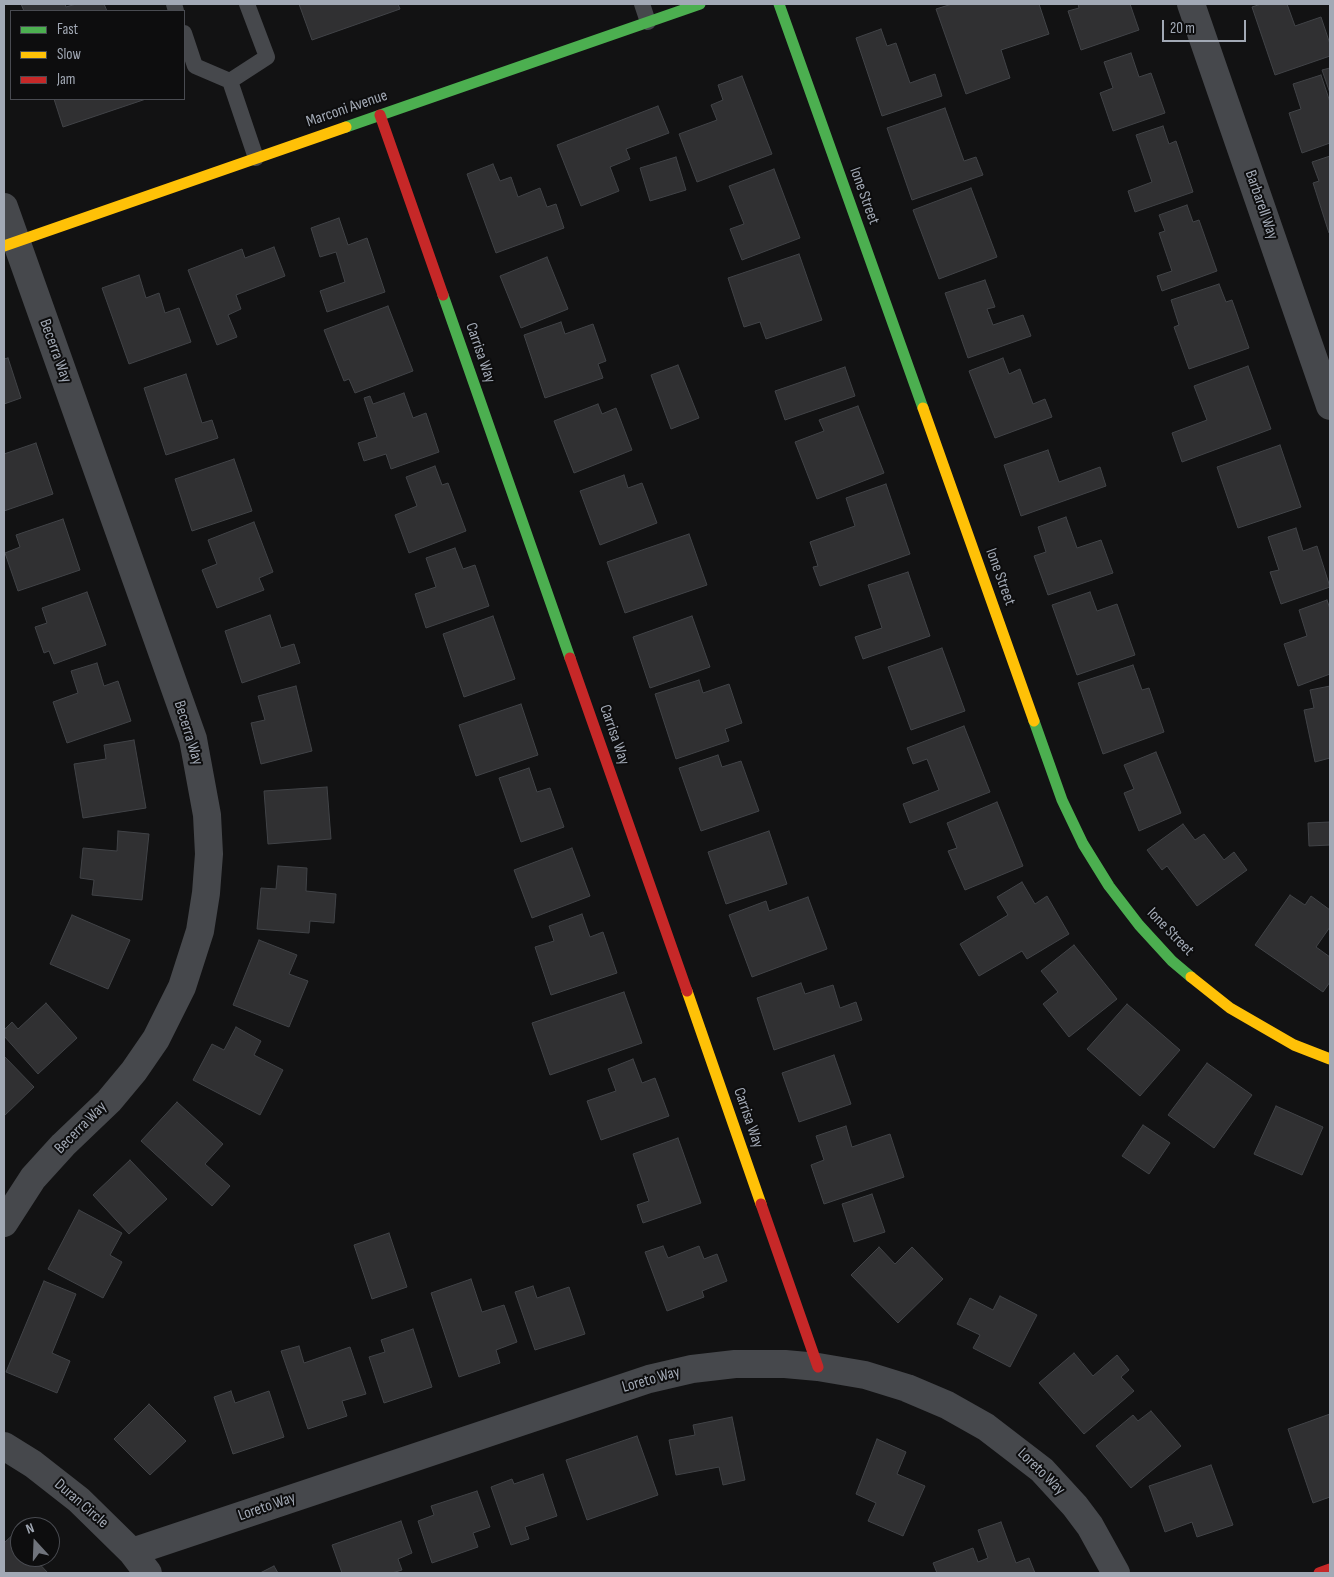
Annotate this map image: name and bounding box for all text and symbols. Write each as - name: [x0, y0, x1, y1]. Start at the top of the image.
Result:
- legend: [10, 10, 185, 100]
- scale bar: [1164, 10, 1248, 42]
- text: 20 m: [1170, 19, 1195, 38]
- text: Fast: [57, 20, 78, 39]
- text: Slow: [57, 45, 81, 64]
- text: Jam: [57, 70, 75, 89]
- street label: Marconi Avenue: [304, 86, 390, 132]
- street label: Ione Street: [845, 165, 883, 227]
- street label: Barbarell Way: [1240, 168, 1282, 242]
- street label: Becerra Way: [35, 317, 75, 385]
- street label: Carrisa Way: [461, 320, 499, 386]
- street label: Ione Street: [981, 546, 1019, 608]
- street label: Becerra Way: [169, 699, 207, 767]
- street label: Carrisa Way: [595, 702, 633, 768]
- street label: Ione Street: [1142, 904, 1198, 960]
- street label: Carrisa Way: [729, 1085, 767, 1151]
- street label: Becerra Way: [51, 1098, 111, 1158]
- street label: Loreto Way: [620, 1363, 682, 1397]
- street label: Loreto Way: [1013, 1445, 1069, 1499]
- street label: Duran Circle: [50, 1475, 112, 1533]
- street label: Loreto Way: [236, 1488, 298, 1526]
- north arrow: [10, 1517, 60, 1567]
- text: N: [24, 1519, 36, 1538]

